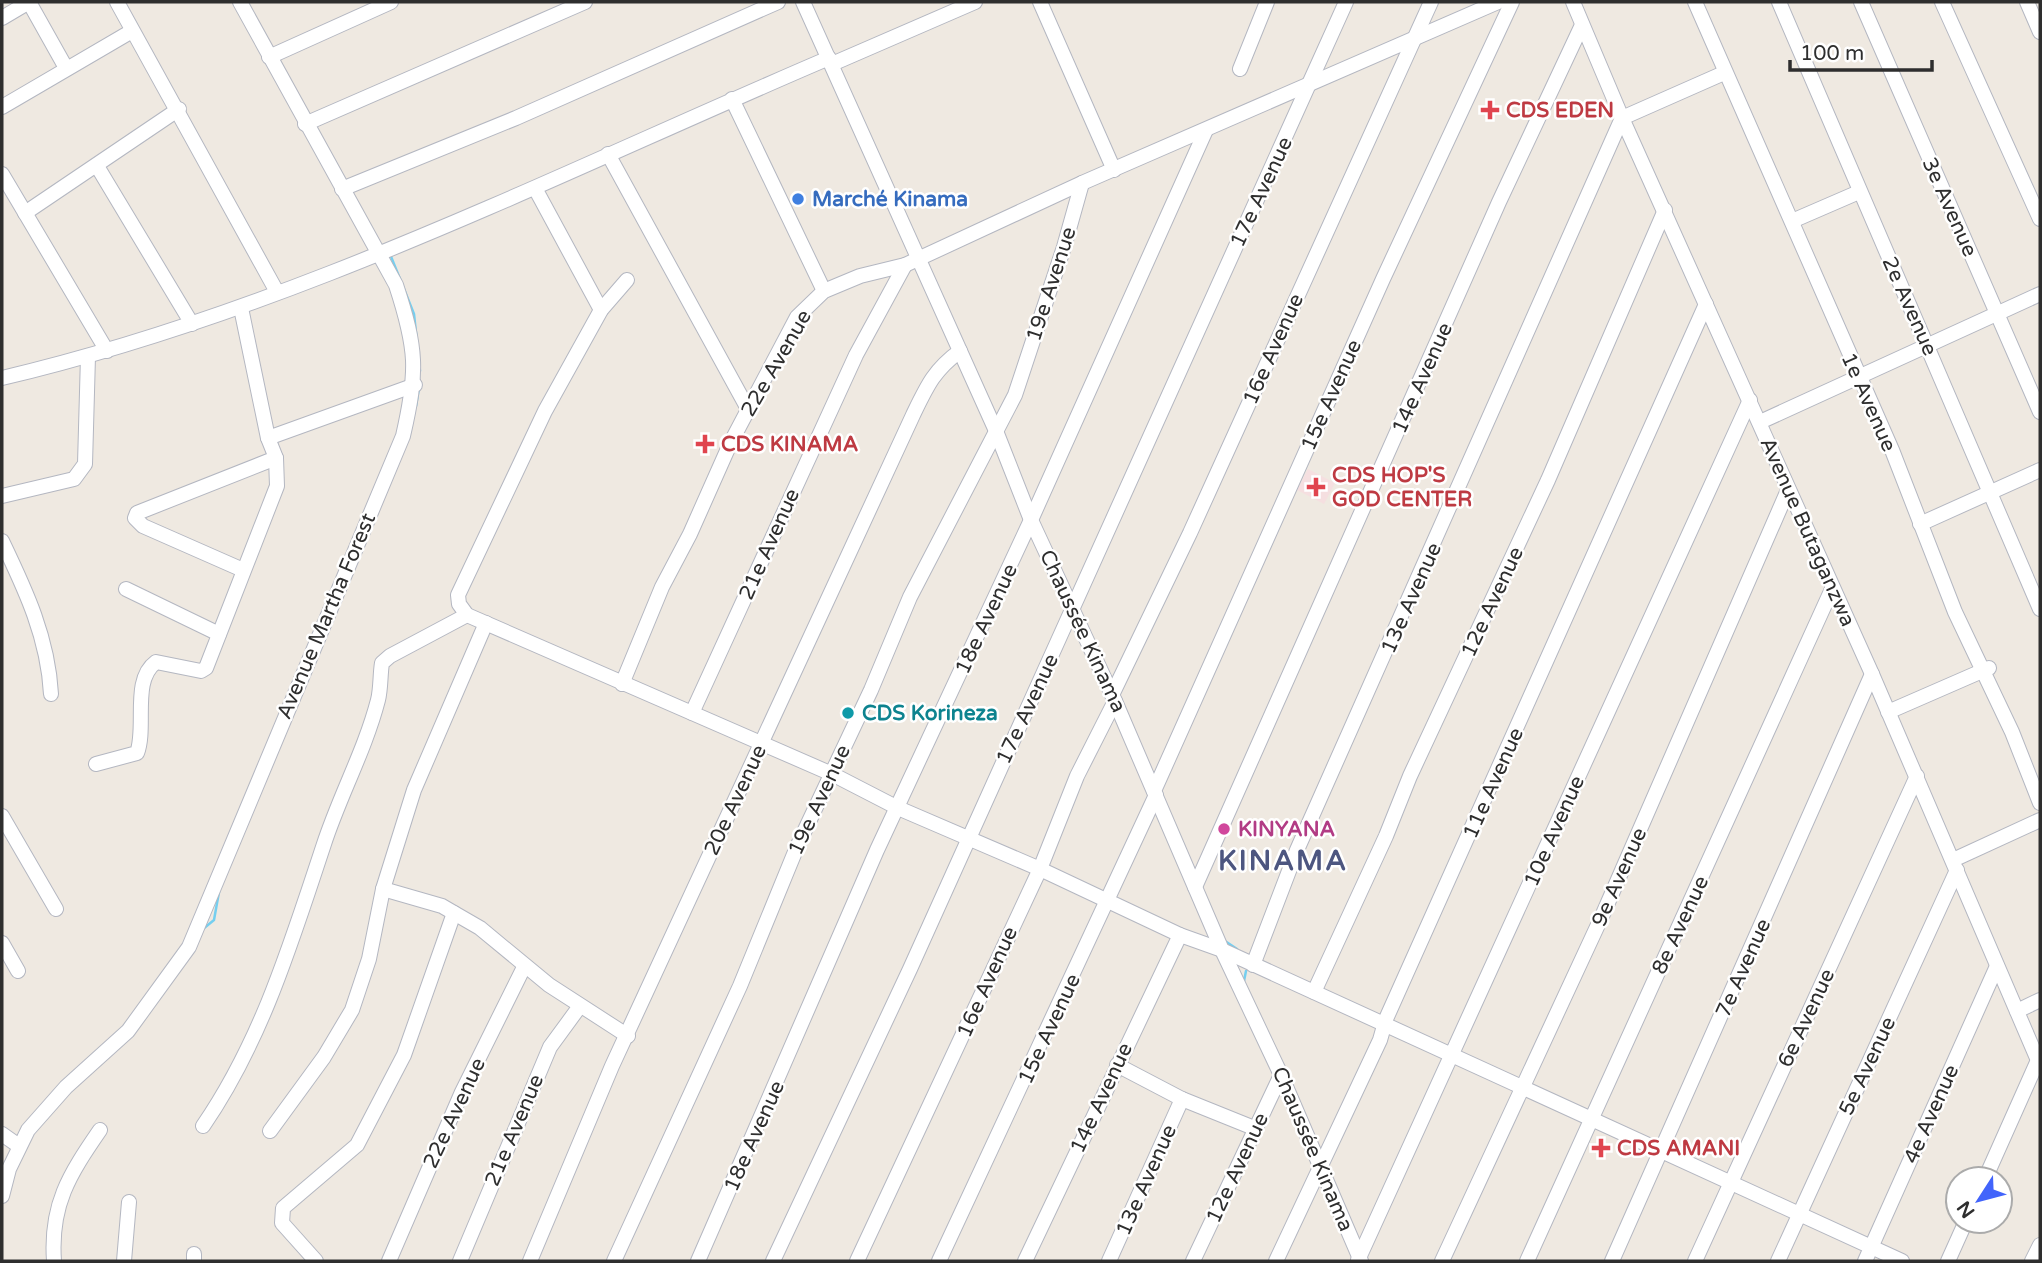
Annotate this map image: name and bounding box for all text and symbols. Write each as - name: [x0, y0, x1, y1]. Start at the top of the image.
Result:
- scale bar: [1790, 28, 1932, 72]
- text: 100 m: [1800, 41, 1864, 66]
- place label: CDS EDEN: [1506, 98, 1614, 123]
- marker: CDS EDEN: [1480, 100, 1500, 120]
- street label: 17e Avenue: [1225, 133, 1298, 251]
- street label: 3e Avenue: [1917, 154, 1983, 261]
- place label: Marché Kinama: [812, 187, 968, 212]
- marker: Marché Kinama: [790, 191, 806, 207]
- street label: 19e Avenue: [1021, 224, 1082, 345]
- street label: 2e Avenue: [1877, 253, 1943, 360]
- street label: 16e Avenue: [1238, 290, 1309, 409]
- street label: 22e Avenue: [736, 305, 817, 421]
- street label: 14e Avenue: [1387, 319, 1458, 438]
- street label: 15e Avenue: [1296, 336, 1367, 455]
- street label: 1e Avenue: [1836, 349, 1902, 456]
- place label: CDS KINAMA: [721, 432, 858, 457]
- marker: CDS KINAMA: [695, 434, 715, 454]
- street label: Avenue Butaganzwa: [1755, 434, 1861, 631]
- place label: CDS HOP'S GOD CENTER: [1332, 463, 1472, 512]
- marker: CDS HOP'S GOD CENTER: [1306, 477, 1326, 497]
- street label: 21e Avenue: [734, 485, 805, 604]
- street label: Avenue Martha Forest: [272, 510, 381, 723]
- street label: 13e Avenue: [1376, 539, 1447, 658]
- street label: 12e Avenue: [1456, 543, 1529, 661]
- street label: Chaussée Kinama: [1034, 546, 1131, 716]
- street label: 18e Avenue: [950, 560, 1023, 678]
- street label: 17e Avenue: [991, 650, 1064, 768]
- place label: CDS Korineza: [862, 701, 998, 726]
- marker: CDS Korineza: [840, 705, 856, 721]
- street label: 11e Avenue: [1458, 724, 1529, 843]
- street label: 20e Avenue: [699, 741, 772, 859]
- street label: 19e Avenue: [783, 741, 856, 859]
- street label: 10e Avenue: [1519, 772, 1590, 891]
- place label: KINYANA: [1238, 817, 1335, 842]
- marker: KINYANA: [1216, 821, 1232, 837]
- street label: 9e Avenue: [1587, 824, 1652, 931]
- district label: KINAMA: [1218, 844, 1348, 878]
- street label: 8e Avenue: [1647, 872, 1714, 978]
- street label: 7e Avenue: [1711, 915, 1776, 1022]
- street label: 16e Avenue: [952, 923, 1023, 1042]
- street label: 6e Avenue: [1773, 965, 1840, 1071]
- street label: 15e Avenue: [1013, 970, 1086, 1088]
- street label: 5e Avenue: [1834, 1013, 1901, 1119]
- street label: 14e Avenue: [1065, 1039, 1138, 1157]
- street label: 22e Avenue: [418, 1054, 491, 1172]
- street label: 4e Avenue: [1899, 1061, 1964, 1168]
- street label: Chaussée Kinama: [1267, 1063, 1358, 1235]
- street label: 21e Avenue: [480, 1070, 549, 1190]
- street label: 18e Avenue: [719, 1077, 790, 1196]
- street label: 12e Avenue: [1201, 1109, 1274, 1227]
- street label: 13e Avenue: [1111, 1121, 1182, 1240]
- place label: CDS AMANI: [1617, 1136, 1740, 1161]
- marker: CDS AMANI: [1591, 1138, 1611, 1158]
- north arrow: [1944, 1165, 2014, 1235]
- text: N: [1953, 1197, 1979, 1222]

